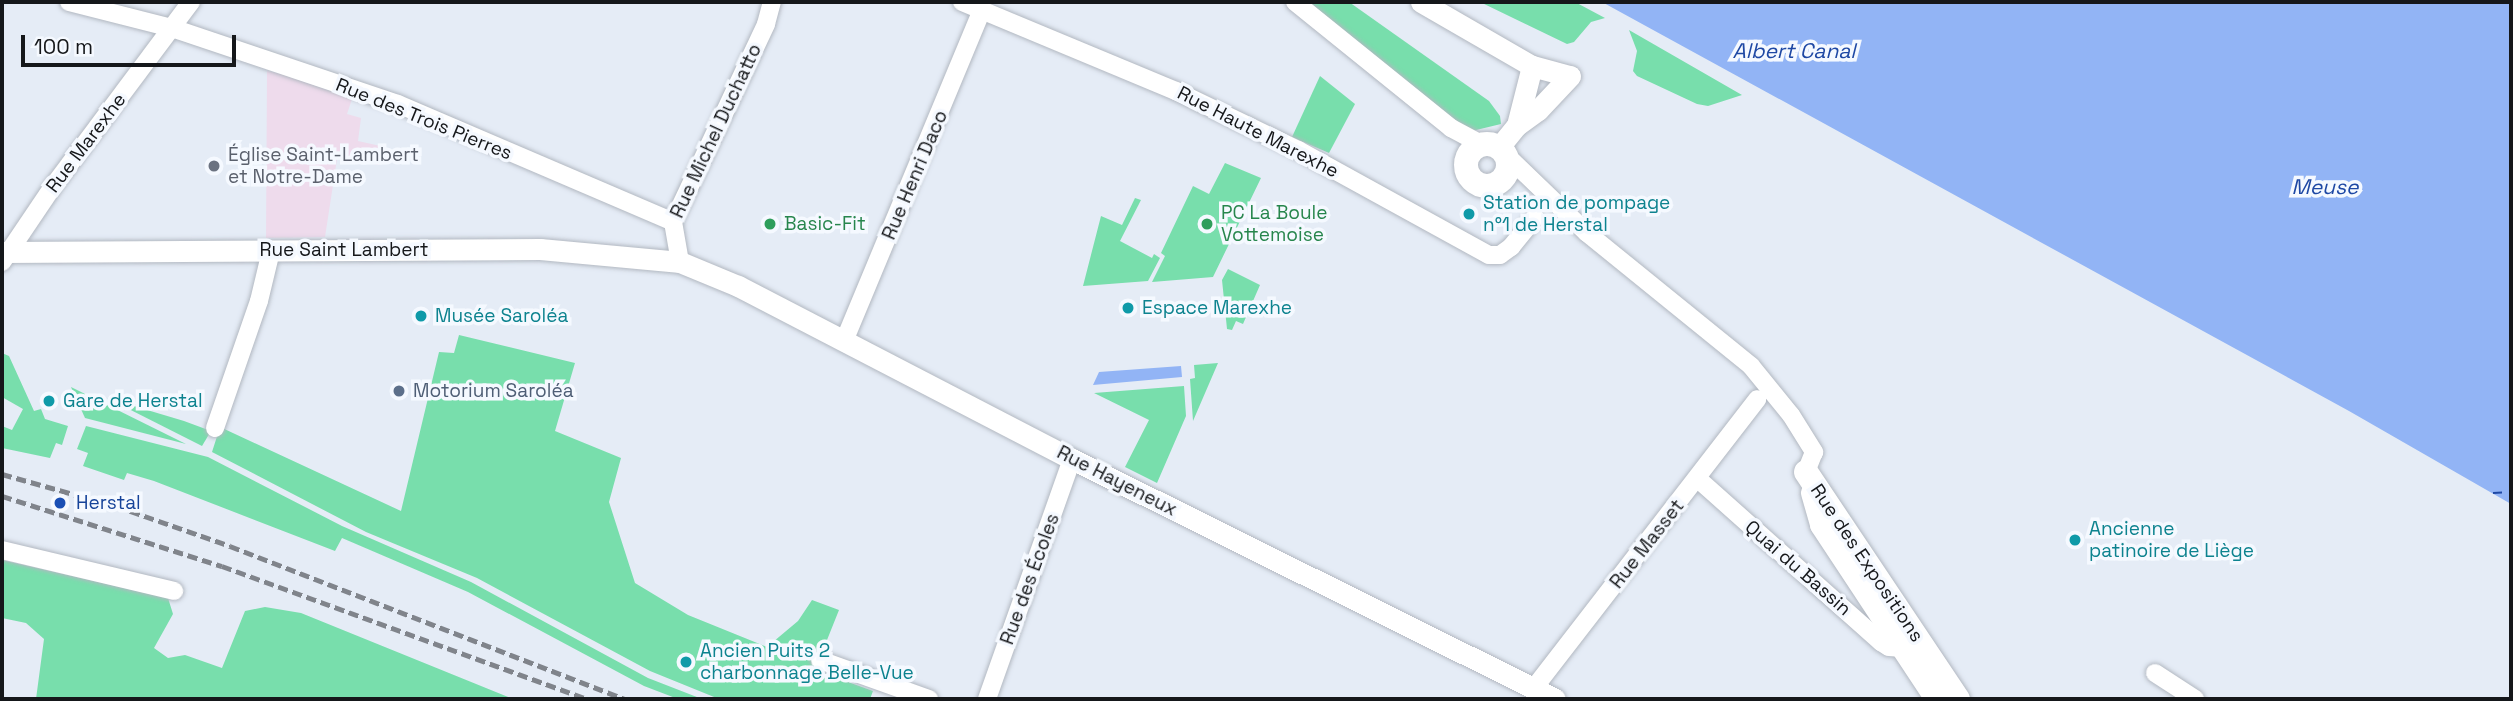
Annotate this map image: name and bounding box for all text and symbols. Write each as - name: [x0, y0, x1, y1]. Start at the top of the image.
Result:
- scale bar: [24, 21, 240, 65]
- text: 100 m: [34, 33, 93, 60]
- water label: Albert Canal: [1733, 38, 1855, 64]
- street label: Rue Michel Duchatto: [666, 40, 766, 222]
- street label: Rue des Trois Pierres: [332, 73, 516, 165]
- street label: Rue Haute Marexhe: [1174, 81, 1342, 183]
- street label: Rue Marexhe: [41, 89, 131, 197]
- street label: Rue Henri Daco: [878, 107, 952, 243]
- place label: Église Saint-Lambert et Notre-Dame: [228, 144, 419, 188]
- marker: Église Saint-Lambert et Notre-Dame: [206, 158, 222, 174]
- water label: Meuse: [2292, 174, 2358, 200]
- place label: Station de pompage n°1 de Herstal: [1483, 192, 1670, 236]
- place label: PC La Boule Vottemoise: [1221, 202, 1328, 246]
- marker: Station de pompage n°1 de Herstal: [1461, 206, 1477, 222]
- place label: Basic-Fit: [784, 213, 866, 235]
- marker: Basic-Fit: [762, 216, 778, 232]
- marker: PC La Boule Vottemoise: [1199, 216, 1215, 232]
- street label: Rue Saint Lambert: [259, 239, 429, 261]
- place label: Espace Marexhe: [1142, 297, 1292, 319]
- marker: Espace Marexhe: [1120, 300, 1136, 316]
- place label: Musée Saroléa: [435, 305, 568, 327]
- marker: Musée Saroléa: [413, 308, 429, 324]
- place label: Motorium Saroléa: [413, 380, 574, 402]
- marker: Motorium Saroléa: [391, 383, 407, 399]
- place label: Gare de Herstal: [63, 390, 203, 412]
- marker: Gare de Herstal: [41, 393, 57, 409]
- street label: Rue Hayeneux: [1053, 441, 1181, 521]
- street label: Rue des Expositions: [1806, 480, 1928, 646]
- place label: Herstal: [76, 492, 141, 514]
- marker: Herstal: [50, 493, 70, 513]
- street label: Rue Masset: [1605, 495, 1689, 593]
- street label: Rue des Écoles: [996, 510, 1064, 648]
- street label: Quai du Bassin: [1740, 516, 1856, 620]
- place label: Ancienne patinoire de Liège: [2089, 518, 2254, 562]
- marker: Ancienne patinoire de Liège: [2067, 532, 2083, 548]
- place label: Ancien Puits 2 charbonnage Belle-Vue: [700, 640, 914, 684]
- marker: Ancien Puits 2 charbonnage Belle-Vue: [678, 654, 694, 670]

